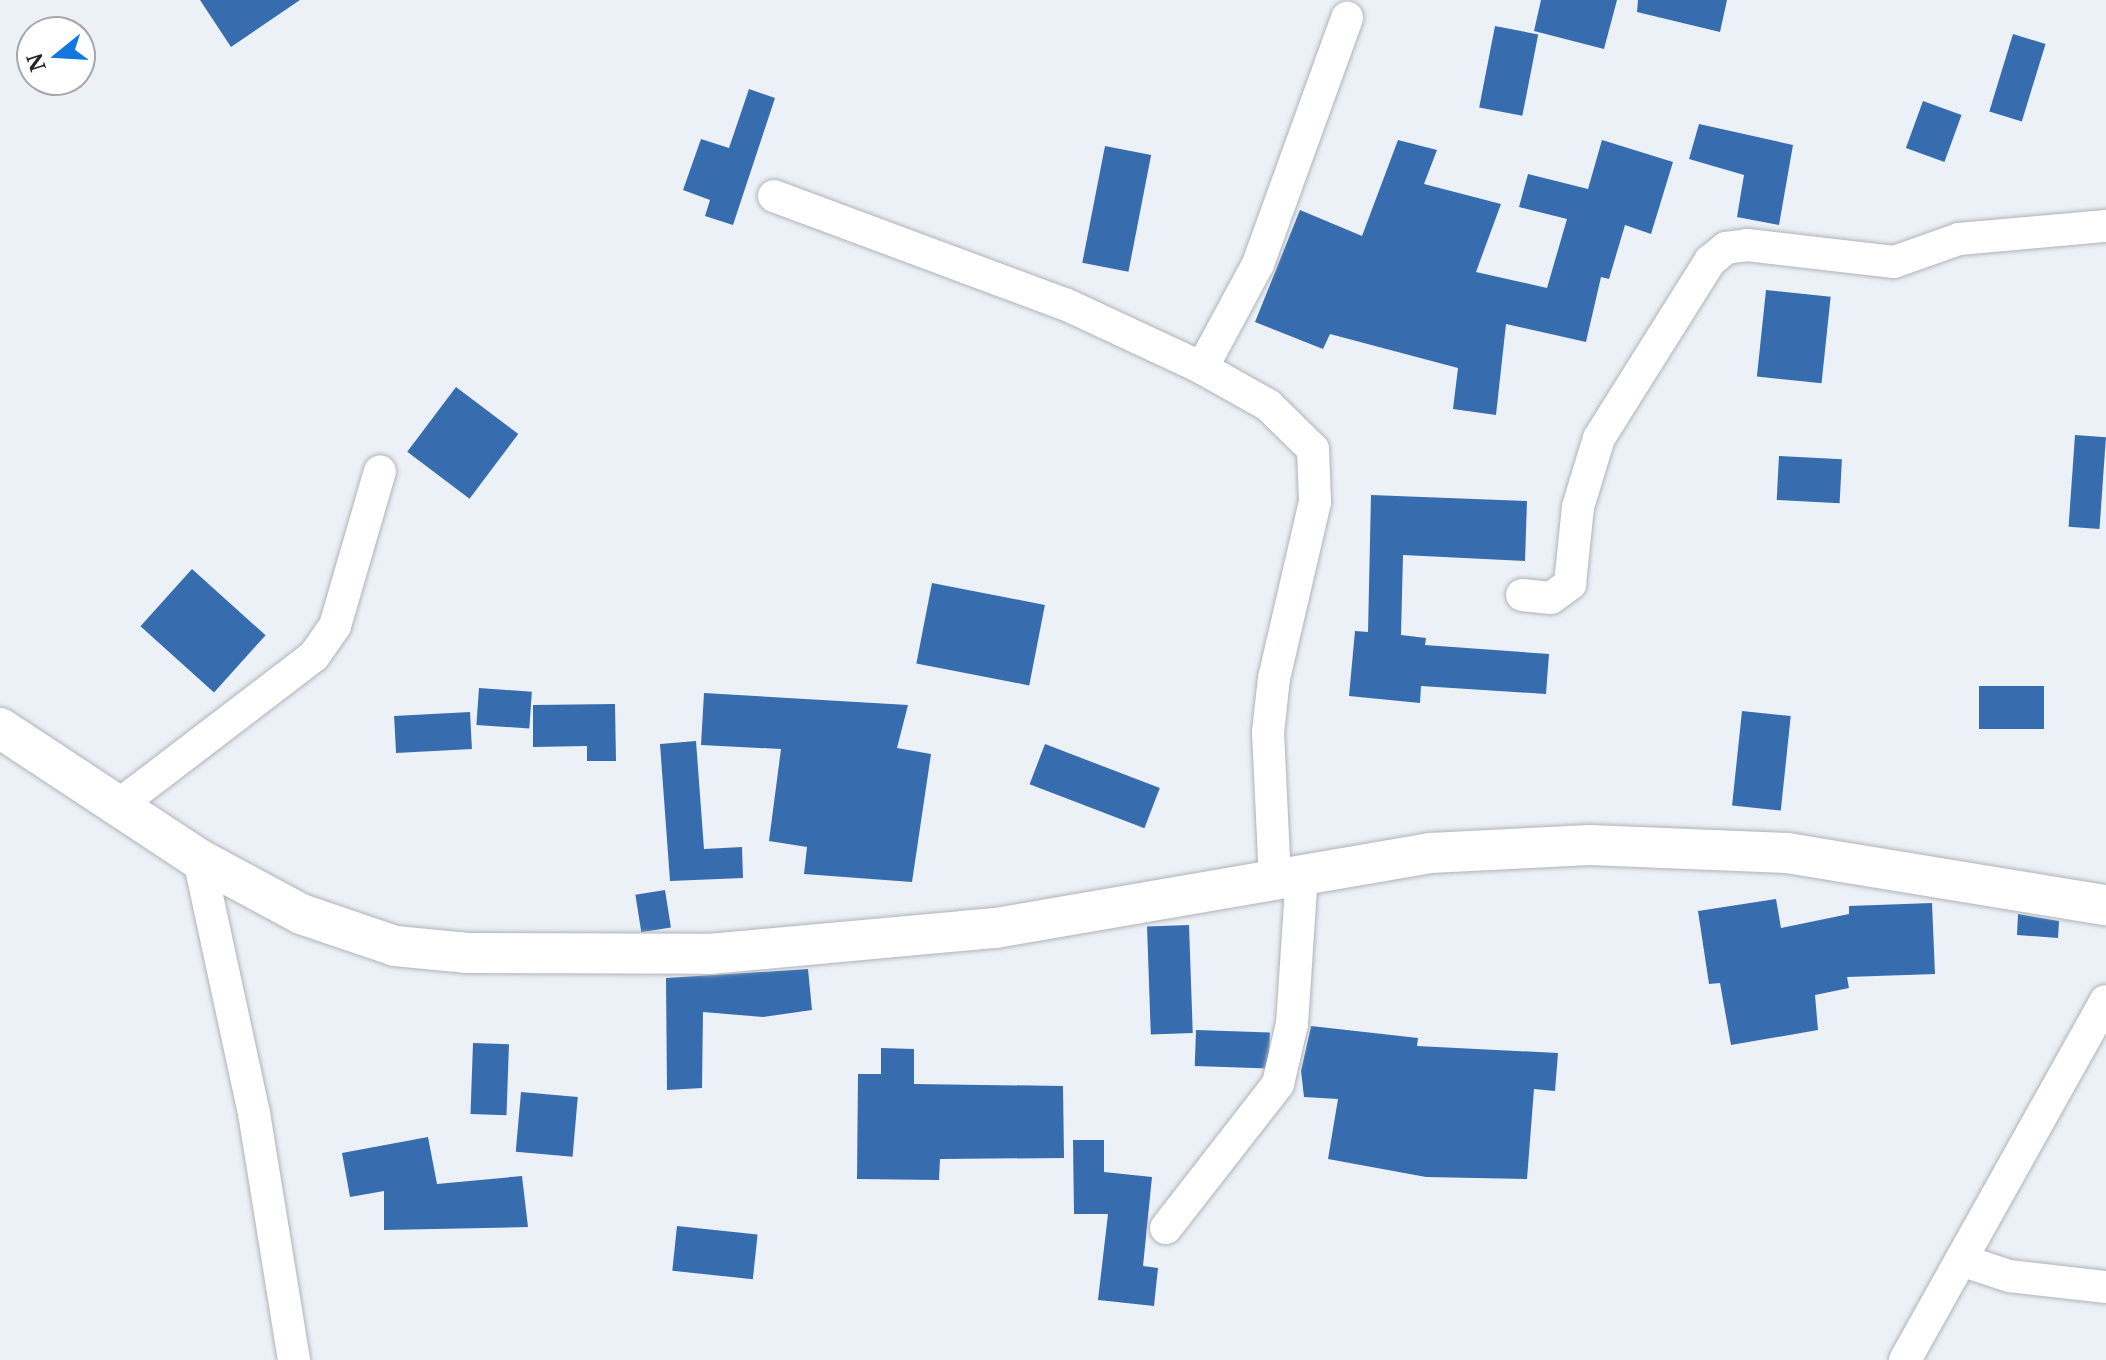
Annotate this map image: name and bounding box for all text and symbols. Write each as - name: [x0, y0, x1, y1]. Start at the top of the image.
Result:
- north arrow: [16, 16, 96, 96]
- text: N: [18, 50, 52, 76]

